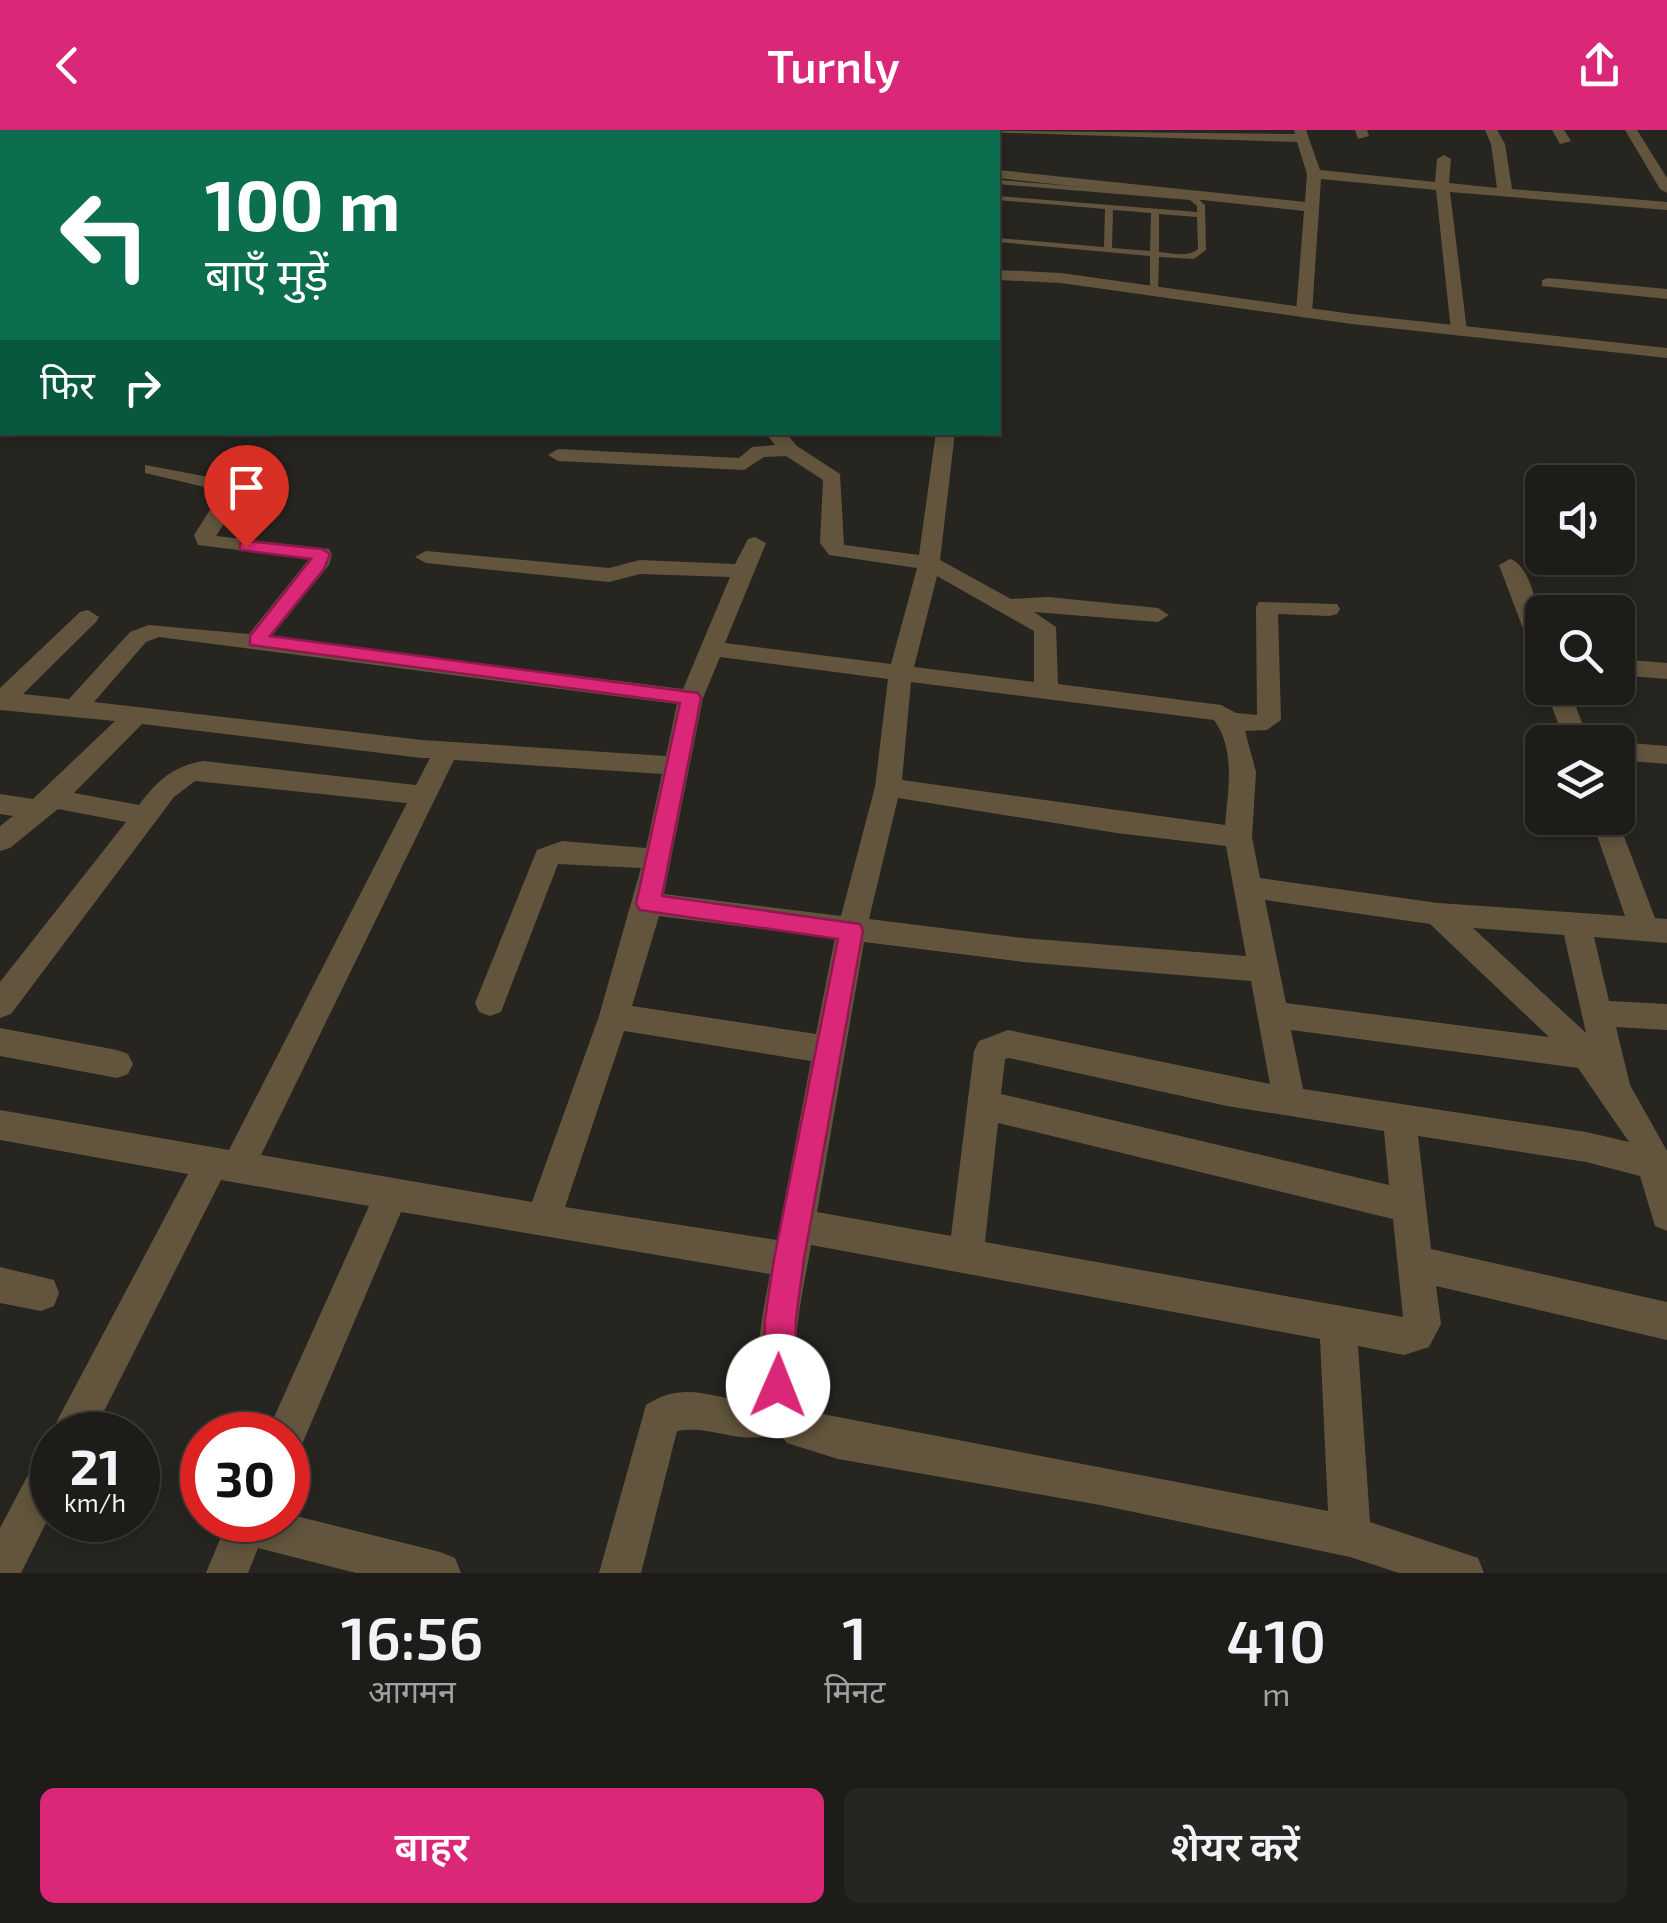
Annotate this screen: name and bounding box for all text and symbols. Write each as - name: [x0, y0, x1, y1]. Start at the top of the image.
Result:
- icon: back: [40, 38, 95, 93]
- text: Turnly: [767, 38, 900, 92]
- icon: share: [1572, 38, 1627, 93]
- text: 100 m: [205, 161, 400, 245]
- icon: left: [40, 170, 170, 300]
- text: बाएँ मुड़ें: [205, 246, 328, 300]
- icon: right: [115, 360, 170, 415]
- text: फिर: [40, 361, 95, 407]
- pin: [204, 445, 289, 548]
- icon: arrive: [219, 460, 274, 515]
- map controls: [1525, 465, 1635, 835]
- button: sound: [1525, 465, 1635, 575]
- button: search: [1525, 595, 1635, 705]
- button: layers: [1525, 725, 1635, 835]
- position arrow: [726, 1334, 830, 1438]
- speed limit sign: 30: [180, 1412, 310, 1542]
- text: 21: [70, 1435, 120, 1495]
- text: km/h: [64, 1487, 126, 1517]
- text: 16:56: [341, 1600, 483, 1672]
- text: 1: [842, 1600, 867, 1672]
- text: 410: [1226, 1603, 1326, 1675]
- text: आगमन: [368, 1671, 456, 1709]
- text: मिनट: [824, 1671, 885, 1709]
- text: m: [1262, 1674, 1290, 1712]
- button: बाहर: [40, 1788, 824, 1903]
- button: शेयर करें: [844, 1788, 1627, 1903]

